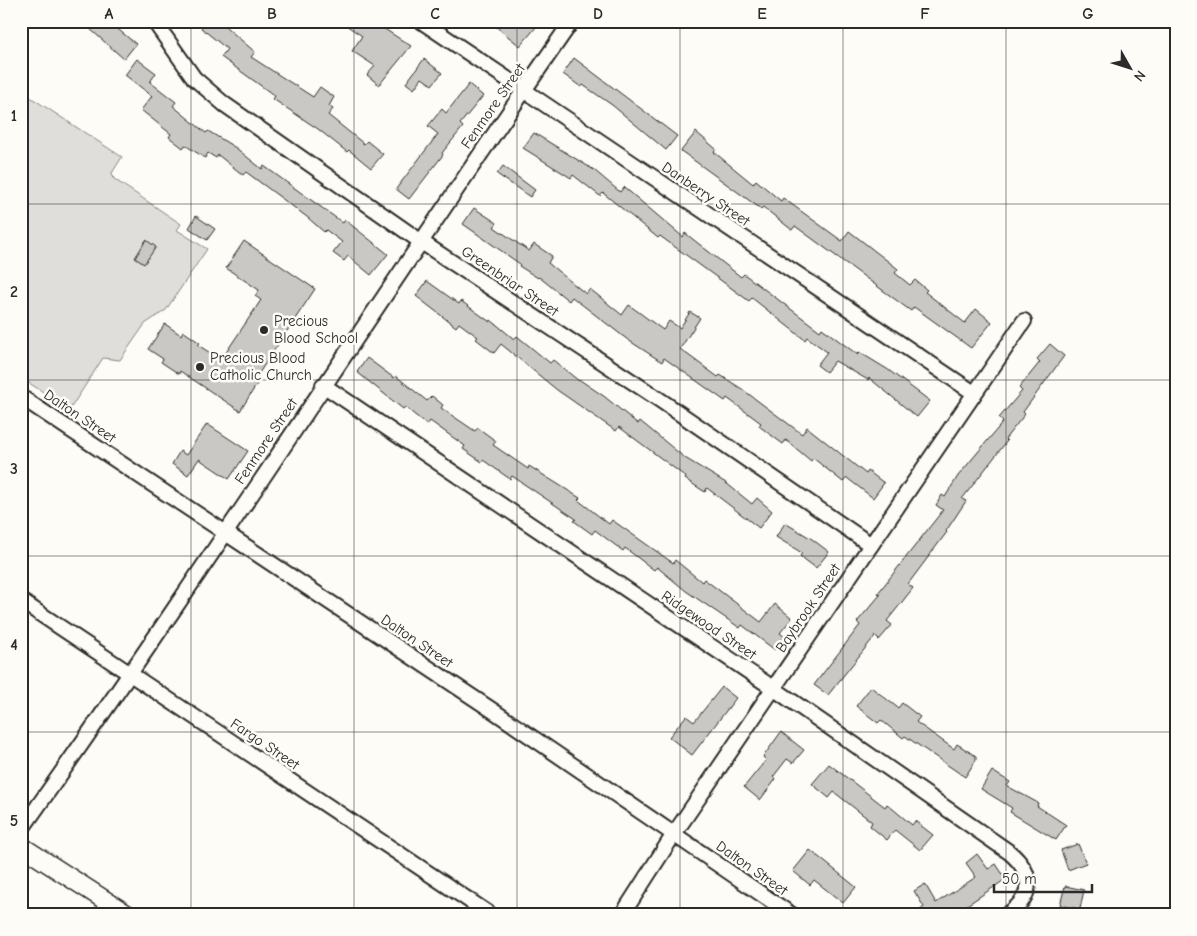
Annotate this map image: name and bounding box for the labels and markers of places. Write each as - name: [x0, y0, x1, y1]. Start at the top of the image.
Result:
- place label: Precious Blood School: [274, 312, 358, 347]
- marker: Precious Blood School: [258, 324, 270, 336]
- place label: Precious Blood Catholic Church: [210, 349, 312, 384]
- marker: Precious Blood Catholic Church: [194, 361, 206, 373]

